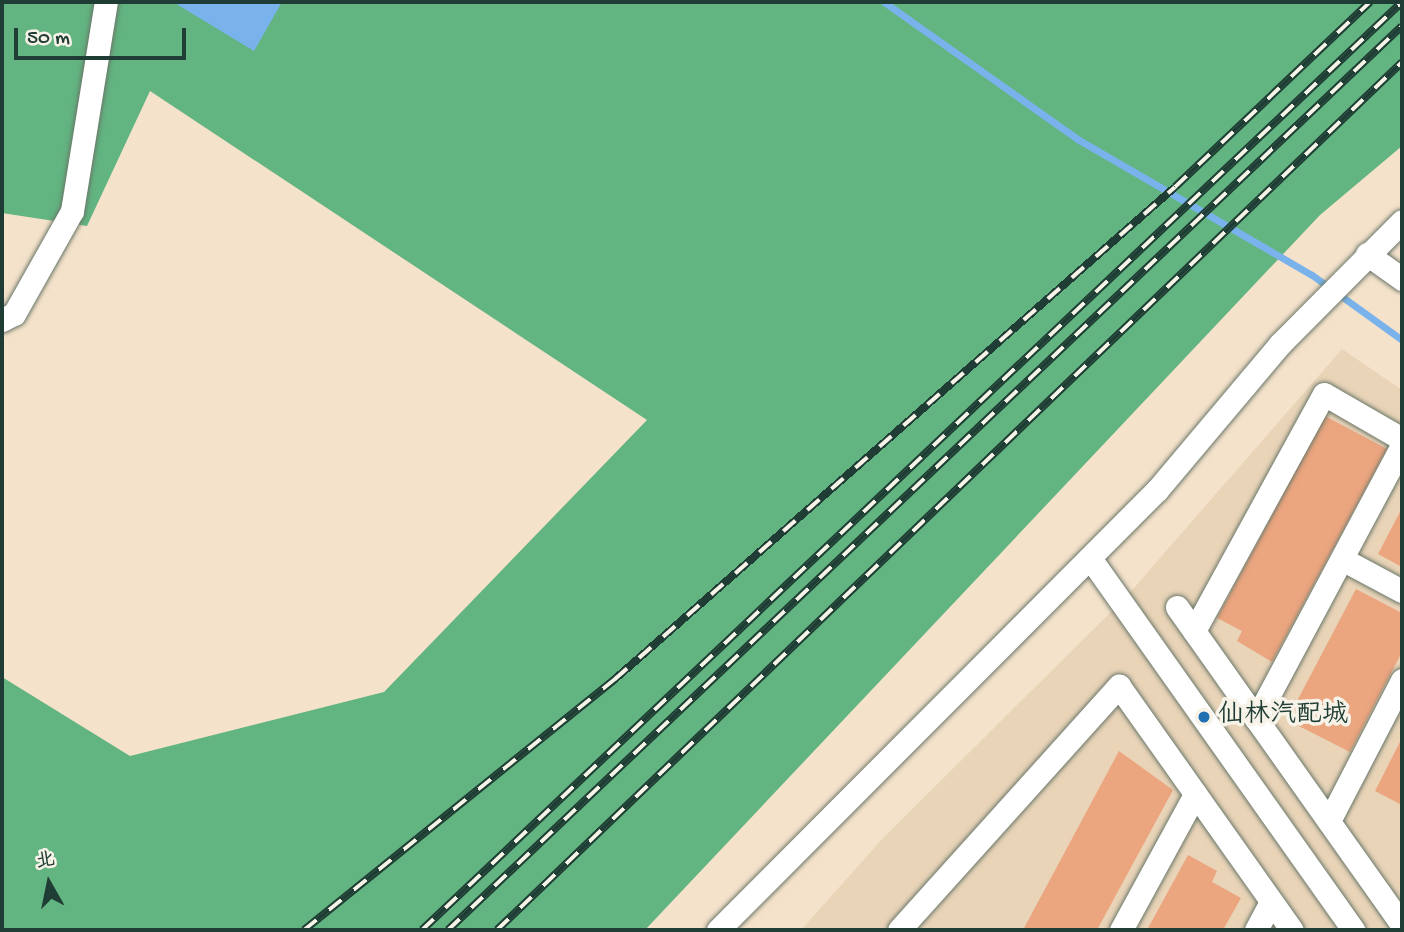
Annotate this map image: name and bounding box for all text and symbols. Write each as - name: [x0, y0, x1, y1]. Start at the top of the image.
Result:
- scale bar: [18, 14, 189, 58]
- text: 50 m: [27, 27, 70, 52]
- place label: 仙林汽配城: [1218, 701, 1348, 733]
- marker: 仙林汽配城: [1196, 709, 1212, 725]
- north arrow: [14, 848, 84, 918]
- text: 北: [34, 849, 57, 875]

